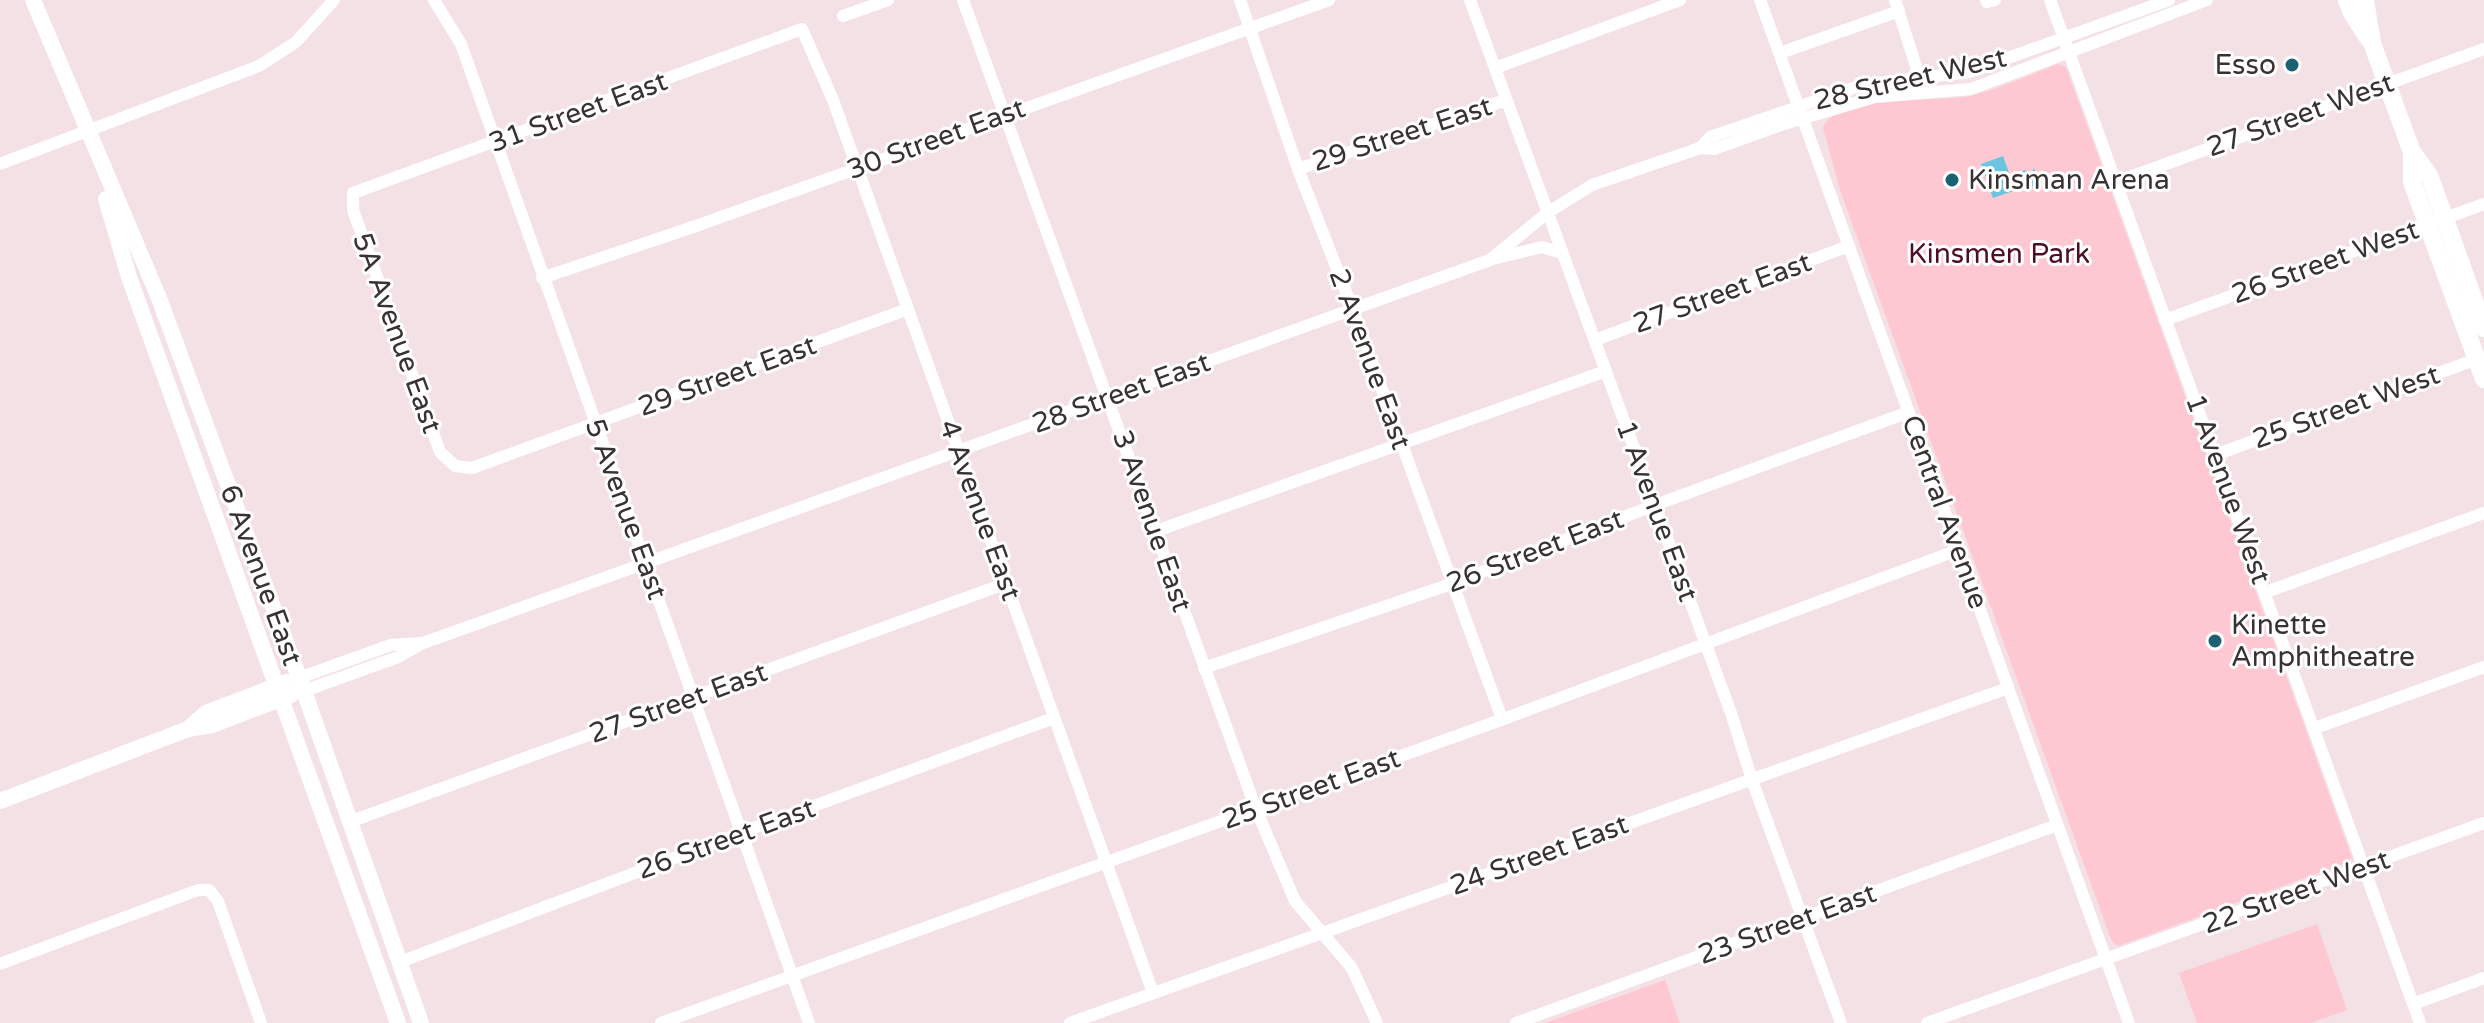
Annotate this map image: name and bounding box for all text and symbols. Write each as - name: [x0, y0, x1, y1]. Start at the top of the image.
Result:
- street label: 28 Street West: [1810, 40, 2010, 118]
- place label: Esso: [2214, 48, 2276, 82]
- marker: Esso: [2283, 56, 2301, 74]
- street label: 31 Street East: [484, 64, 672, 160]
- street label: 27 Street West: [2202, 65, 2398, 165]
- street label: 29 Street East: [1308, 89, 1497, 179]
- street label: 30 Street East: [842, 91, 1030, 187]
- place label: Kinsman Arena: [1968, 163, 2170, 197]
- marker: Kinsman Arena: [1943, 171, 1961, 189]
- street label: 26 Street West: [2227, 212, 2423, 312]
- street label: 5A Avenue East: [345, 228, 449, 438]
- park label: Kinsmen Park: [1908, 237, 2090, 271]
- street label: 27 Street East: [1628, 245, 1816, 341]
- street label: 2 Avenue East: [1322, 264, 1419, 454]
- street label: 29 Street East: [633, 328, 821, 424]
- street label: 28 Street East: [1027, 345, 1215, 441]
- street label: 25 Street West: [2248, 357, 2444, 457]
- street label: 1 Avenue West: [2178, 390, 2278, 589]
- street label: Central Avenue: [1894, 411, 1996, 613]
- street label: 5 Avenue East: [578, 414, 675, 604]
- street label: 4 Avenue East: [932, 415, 1029, 605]
- street label: 1 Avenue East: [1609, 416, 1706, 606]
- street label: 3 Avenue East: [1105, 426, 1199, 617]
- street label: 6 Avenue East: [213, 480, 310, 670]
- street label: 26 Street East: [1442, 501, 1629, 600]
- place label: Kinette Amphitheatre: [2231, 608, 2415, 674]
- marker: Kinette Amphitheatre: [2206, 632, 2224, 650]
- street label: 27 Street East: [584, 655, 772, 751]
- street label: 25 Street East: [1217, 741, 1405, 837]
- street label: 26 Street East: [632, 791, 820, 887]
- street label: 24 Street East: [1445, 807, 1633, 903]
- street label: 22 Street West: [2198, 842, 2394, 942]
- street label: 23 Street East: [1693, 876, 1881, 972]

